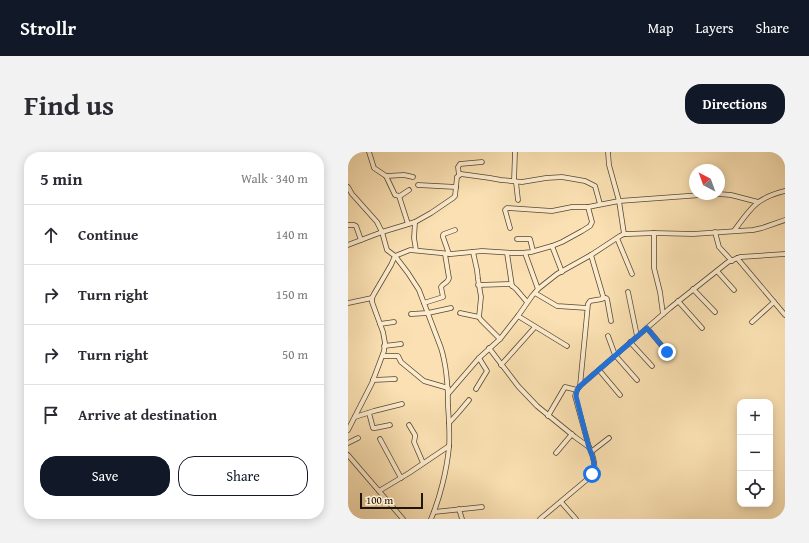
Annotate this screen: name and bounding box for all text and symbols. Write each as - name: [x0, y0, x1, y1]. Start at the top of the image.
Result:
- text: Strollr: [20, 14, 76, 42]
- text: Map: [648, 18, 674, 38]
- text: Layers: [696, 18, 734, 38]
- text: Share: [756, 18, 789, 38]
- text: Find us: [24, 84, 114, 125]
- button: Directions: [685, 84, 785, 124]
- north arrow: [689, 164, 725, 200]
- text: 5 min: [40, 166, 82, 191]
- text: Walk · 340 m: [241, 169, 308, 188]
- icon: ahead: [40, 224, 62, 246]
- text: Continue: [78, 224, 139, 245]
- text: 140 m: [276, 225, 308, 244]
- icon: right: [40, 284, 62, 306]
- text: Turn right: [78, 284, 149, 305]
- text: 150 m: [276, 285, 308, 304]
- route end: [658, 343, 676, 361]
- icon: right: [40, 344, 62, 366]
- text: Turn right: [78, 344, 149, 365]
- text: 50 m: [282, 345, 308, 364]
- map controls: [737, 399, 773, 507]
- button: +: [737, 399, 773, 435]
- icon: arrive: [40, 404, 62, 426]
- text: Arrive at destination: [78, 404, 217, 425]
- button: −: [737, 435, 773, 471]
- button: Save: [40, 456, 170, 496]
- button: Share: [178, 456, 308, 496]
- route start: [583, 465, 601, 483]
- button: locate: [737, 471, 773, 507]
- scale bar: [360, 491, 423, 510]
- text: 100 m: [366, 492, 393, 508]

